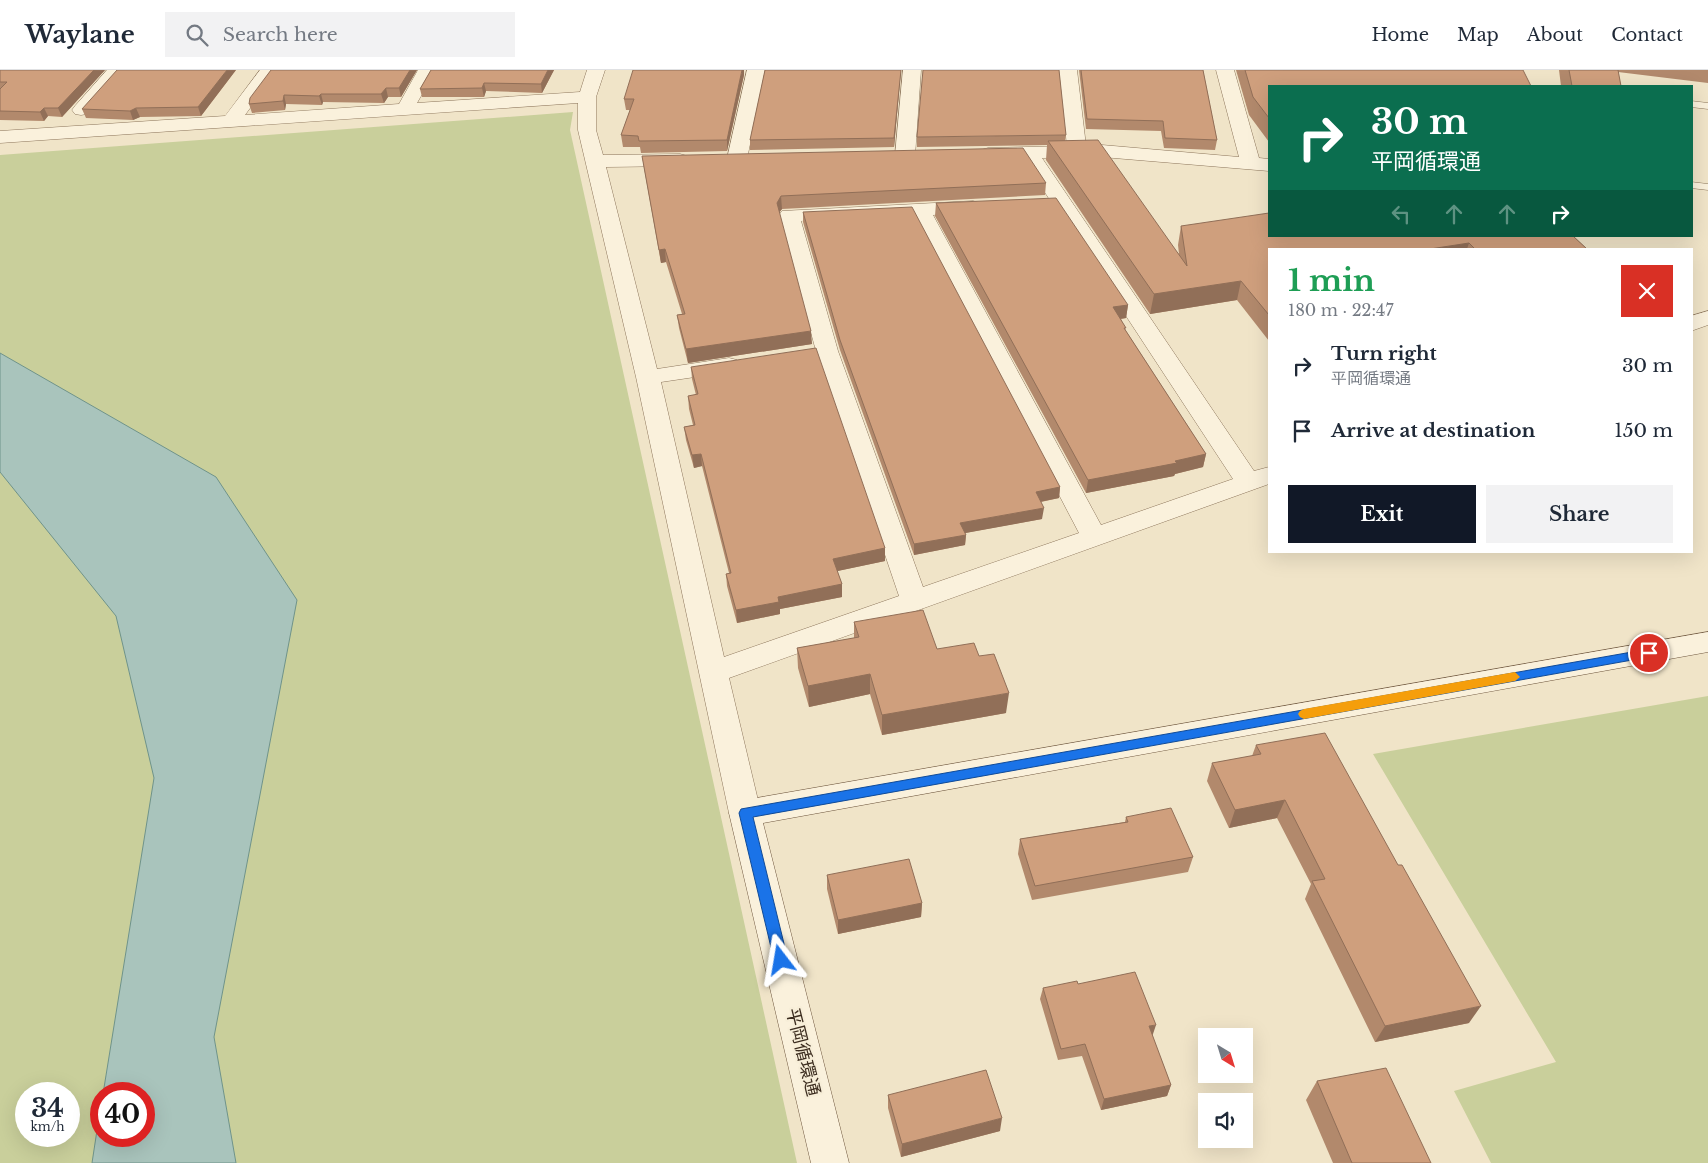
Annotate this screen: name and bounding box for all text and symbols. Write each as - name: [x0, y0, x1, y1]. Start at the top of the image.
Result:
- search box: [165, 12, 515, 57]
- text: Waylane: [25, 20, 135, 49]
- icon: search: [183, 21, 211, 49]
- text: Search here: [223, 23, 338, 46]
- text: Home: [1371, 24, 1429, 46]
- text: Map: [1457, 24, 1499, 46]
- text: About: [1527, 24, 1583, 46]
- text: Contact: [1611, 24, 1683, 46]
- text: 30 m: [1371, 100, 1468, 143]
- icon: right: [1288, 105, 1353, 170]
- text: 平岡循環通: [1371, 148, 1481, 175]
- icon: left: [1387, 200, 1415, 228]
- icon: ahead: [1440, 200, 1468, 228]
- icon: ahead: [1493, 200, 1521, 228]
- icon: right: [1546, 200, 1574, 228]
- text: 1 min: [1288, 262, 1375, 299]
- button: close: [1621, 265, 1673, 317]
- text: 180 m · 22:47: [1288, 300, 1393, 320]
- text: Turn right: [1331, 342, 1437, 365]
- icon: right: [1288, 352, 1316, 380]
- text: 30 m: [1622, 354, 1673, 377]
- text: 平岡循環通: [1331, 368, 1411, 388]
- icon: arrive: [1288, 417, 1316, 445]
- text: Arrive at destination: [1331, 419, 1535, 442]
- text: 150 m: [1614, 419, 1673, 442]
- button: Exit: [1288, 485, 1476, 543]
- button: Share: [1486, 485, 1673, 543]
- pin: [1628, 632, 1670, 674]
- icon: arrive: [1635, 639, 1663, 667]
- position arrow: [754, 933, 806, 985]
- street label: 平岡循環通: [781, 1006, 825, 1098]
- north arrow: [1198, 1028, 1252, 1082]
- map controls: [1198, 1028, 1253, 1148]
- speed limit sign: 40: [90, 1082, 155, 1147]
- text: 34: [31, 1093, 64, 1124]
- button: sound: [1198, 1093, 1253, 1148]
- text: km/h: [30, 1119, 65, 1134]

